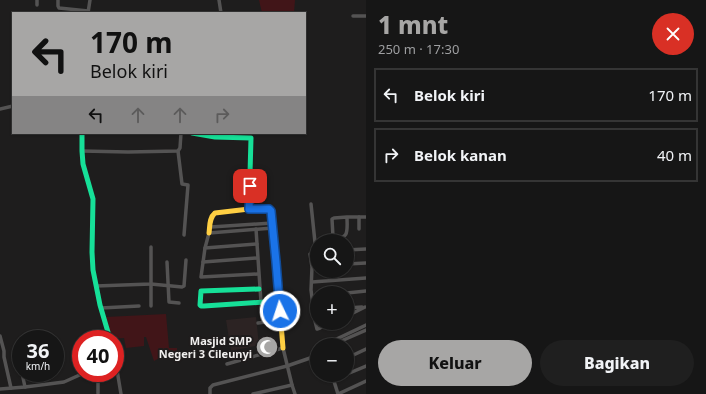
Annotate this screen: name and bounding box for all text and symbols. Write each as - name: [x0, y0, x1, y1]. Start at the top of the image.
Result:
- text: 1 mnt: [378, 8, 448, 41]
- button: close: [652, 13, 694, 55]
- text: 170 m: [90, 23, 173, 61]
- icon: left: [24, 28, 76, 80]
- text: 250 m · 17:30: [378, 40, 459, 58]
- text: Belok kiri: [90, 59, 168, 83]
- icon: left: [380, 84, 402, 106]
- text: Belok kiri: [414, 85, 485, 105]
- text: 170 m: [648, 85, 692, 105]
- icon: left: [85, 104, 107, 126]
- icon: ahead: [127, 104, 149, 126]
- icon: ahead: [169, 104, 191, 126]
- icon: right: [211, 104, 233, 126]
- icon: right: [380, 144, 402, 166]
- text: Belok kanan: [414, 145, 507, 165]
- text: 40 m: [657, 145, 692, 165]
- pin: [233, 169, 267, 203]
- icon: arrive: [239, 175, 261, 197]
- map controls: [310, 234, 354, 382]
- button: search: [310, 234, 354, 278]
- button: +: [310, 286, 354, 330]
- position arrow: [259, 290, 301, 332]
- speed limit sign: 40: [72, 330, 124, 382]
- place label: Masjid SMP Negeri 3 Cileunyi: [159, 333, 252, 361]
- mosque icon: Masjid SMP Negeri 3 Cileunyi: [254, 334, 280, 360]
- text: 36: [27, 337, 49, 364]
- button: −: [310, 338, 354, 382]
- button: Keluar: [378, 340, 532, 386]
- button: Bagikan: [540, 340, 694, 386]
- text: km/h: [26, 359, 50, 373]

